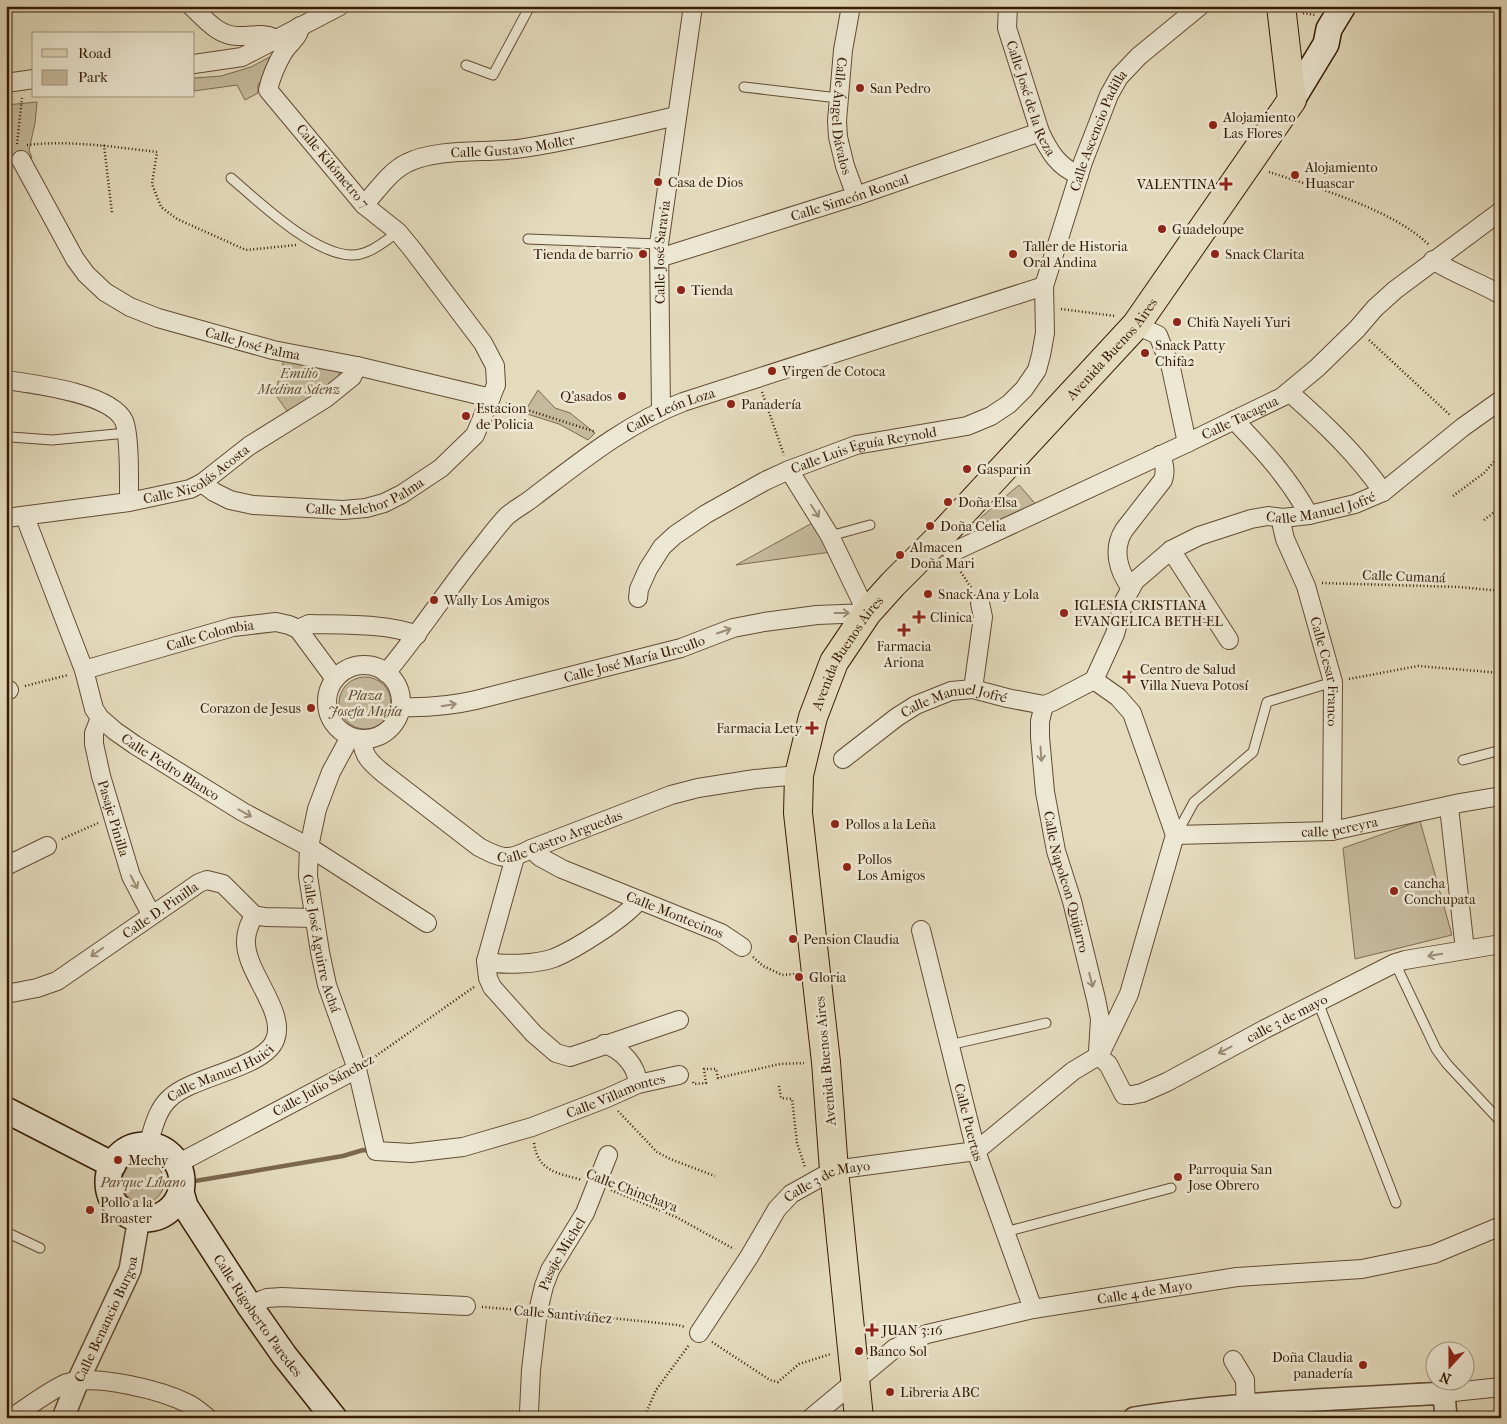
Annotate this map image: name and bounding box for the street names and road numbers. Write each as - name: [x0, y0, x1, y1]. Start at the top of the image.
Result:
- street label: Calle José de la Reza: [1002, 38, 1059, 160]
- street label: Calle Ángel Dávalos: [828, 56, 855, 177]
- street label: Calle Ascencio Padilla: [1066, 66, 1131, 193]
- street label: Calle Kilómetro 7: [292, 121, 373, 212]
- street label: Calle Gustavo Moller: [450, 131, 576, 162]
- street label: Calle Simeón Roncal: [789, 170, 911, 225]
- street label: Calle José Saravia: [651, 199, 674, 304]
- street label: Avenida Buenos Aires: [1062, 295, 1161, 405]
- street label: Calle José Palma: [203, 324, 302, 364]
- street label: Calle León Loza: [623, 384, 718, 438]
- street label: Calle Tacagua: [1199, 392, 1282, 444]
- street label: Calle Luis Eguía Reynold: [789, 423, 938, 478]
- street label: Calle Nicolás Acosta: [142, 441, 253, 508]
- street label: Calle Melchor Palma: [305, 474, 428, 519]
- street label: Calle Manuel Jofré: [1265, 488, 1378, 527]
- street label: Calle Cumaná: [1362, 567, 1447, 586]
- street label: Avenida Buenos Aires: [808, 592, 887, 714]
- street label: Calle Cesar Franco: [1306, 615, 1341, 726]
- street label: Calle Colombia: [164, 617, 255, 655]
- street label: Calle José María Urcullo: [562, 632, 707, 686]
- street label: Calle Manuel Jofré: [898, 681, 1009, 722]
- street label: Calle Pedro Blanco: [118, 730, 223, 804]
- street label: Pasaje Pinilla: [94, 778, 133, 859]
- street label: Calle Castro Arguedas: [496, 807, 625, 866]
- street label: Calle Napoleon Quijarro: [1040, 810, 1092, 954]
- street label: calle pereyra: [1301, 813, 1380, 841]
- street label: Calle José Aguirre Achá: [299, 873, 344, 1015]
- street label: Calle D. Pinilla: [119, 878, 202, 942]
- street label: Calle Montecinos: [624, 888, 726, 942]
- street label: calle 3 de mayo: [1244, 991, 1330, 1046]
- street label: Avenida Buenos Aires: [811, 995, 840, 1127]
- street label: Calle Manuel Huici: [164, 1041, 278, 1106]
- street label: Calle Julio Sánchez: [270, 1051, 377, 1120]
- street label: Calle Villamontes: [564, 1070, 667, 1122]
- street label: Calle Puertas: [950, 1082, 987, 1163]
- street label: Calle 3 de Mayo: [780, 1157, 871, 1206]
- street label: Calle Chinchaya: [584, 1165, 681, 1216]
- street label: Pasaje Michel: [535, 1214, 589, 1293]
- street label: Calle Rigoberto Paredes: [209, 1251, 306, 1380]
- street label: Calle Benancio Burgoa: [71, 1255, 141, 1385]
- street label: Calle 4 de Mayo: [1096, 1276, 1193, 1308]
- street label: Calle Santiváñez: [513, 1302, 613, 1327]

